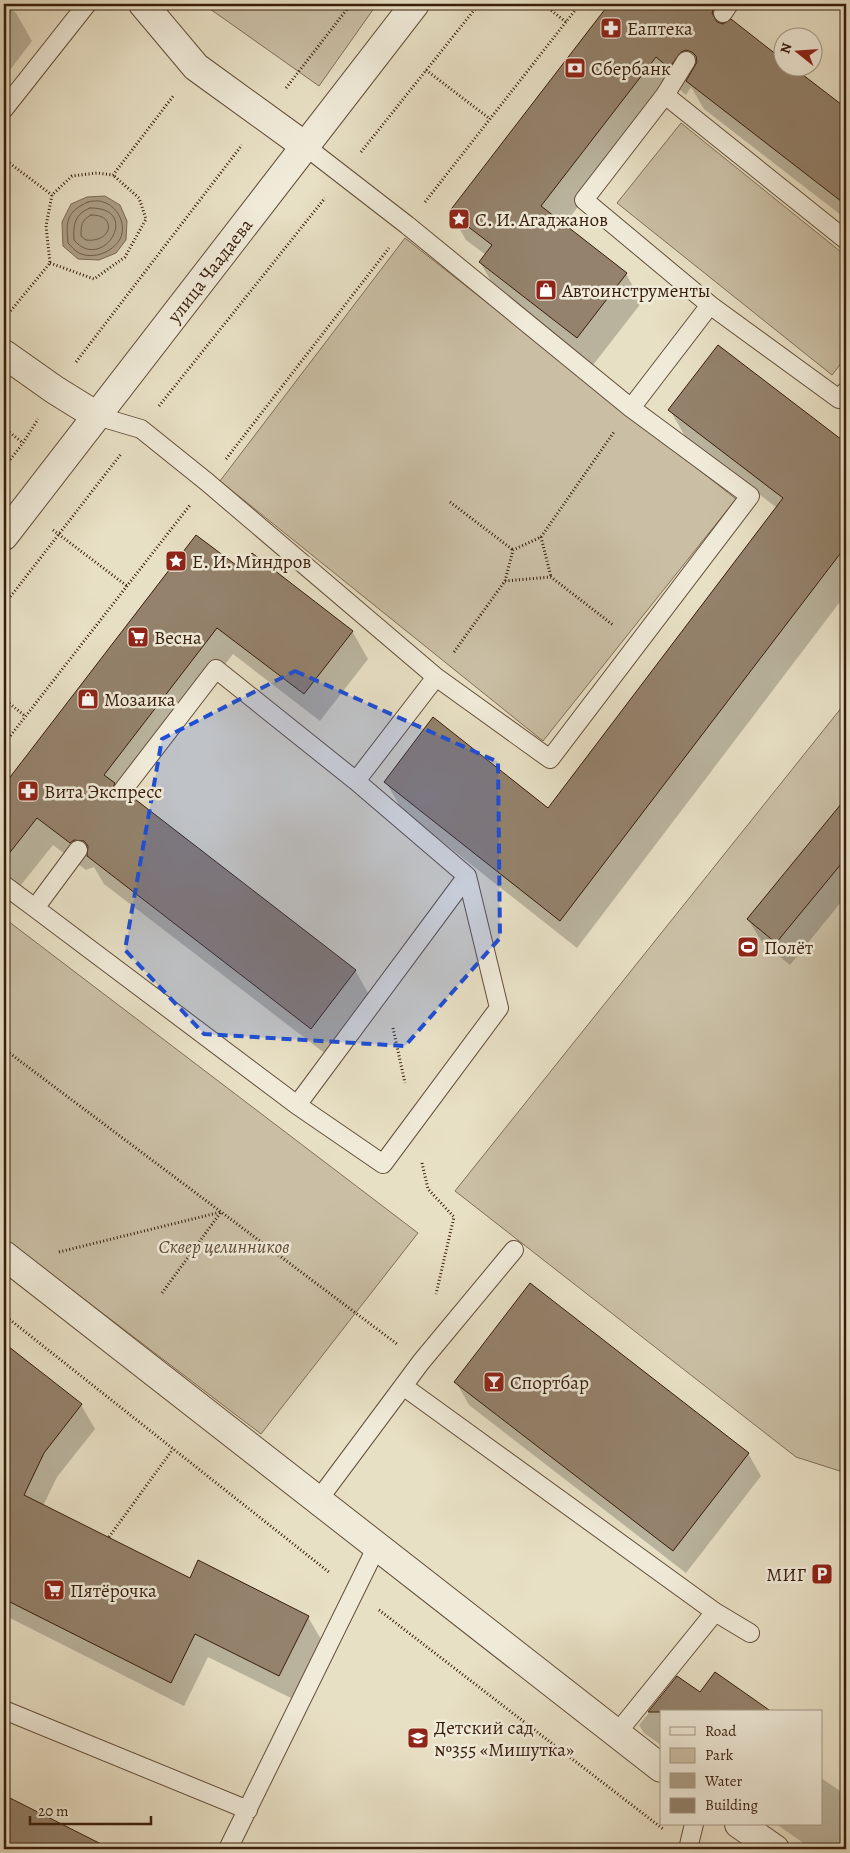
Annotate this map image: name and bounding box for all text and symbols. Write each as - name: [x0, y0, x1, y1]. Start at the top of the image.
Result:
- pharmacy icon: Еаптека: [599, 16, 623, 40]
- place label: Еаптека: [627, 16, 693, 42]
- north arrow: [772, 28, 822, 78]
- text: N: [775, 41, 797, 56]
- bank icon: Сбербанк: [563, 56, 587, 80]
- place label: Сбербанк: [591, 56, 671, 82]
- place icon: С. И. Агаджанов: [447, 207, 471, 231]
- place label: С. И. Агаджанов: [475, 207, 608, 233]
- street label: улица Чаадаева: [161, 213, 259, 329]
- shop icon: Автоинструменты: [534, 278, 558, 302]
- place label: Автоинструменты: [561, 278, 711, 304]
- place icon: Е. И. Миндров: [164, 549, 188, 573]
- place label: Е. И. Миндров: [192, 549, 311, 575]
- supermarket icon: Весна: [126, 625, 150, 649]
- place label: Весна: [154, 625, 202, 651]
- shop icon: Мозаика: [76, 687, 100, 711]
- place label: Мозаика: [104, 687, 176, 713]
- pharmacy icon: Вита Экспресс: [16, 779, 40, 803]
- place label: Вита Экспресс: [44, 779, 162, 805]
- sports icon: Полёт: [736, 935, 760, 959]
- place label: Полёт: [764, 935, 814, 961]
- park label: Сквер целинников: [158, 1234, 290, 1260]
- bar icon: Спортбар: [482, 1370, 506, 1394]
- place label: Спортбар: [510, 1370, 589, 1396]
- place label: МИГ: [766, 1562, 807, 1588]
- parking icon: МИГ: [810, 1562, 834, 1586]
- supermarket icon: Пятёрочка: [42, 1578, 66, 1602]
- place label: Пятёрочка: [70, 1578, 157, 1604]
- legend: [660, 1710, 822, 1826]
- place label: Детский сад №355 «Мишутка»: [434, 1715, 574, 1763]
- text: Road: [705, 1721, 737, 1741]
- school or university icon: Детский сад №355 «Мишутка»: [406, 1726, 430, 1750]
- text: Park: [705, 1745, 734, 1765]
- text: Water: [704, 1771, 742, 1791]
- scale bar: [30, 1793, 151, 1825]
- text: Building: [705, 1795, 758, 1815]
- text: 20 m: [38, 1801, 69, 1821]

